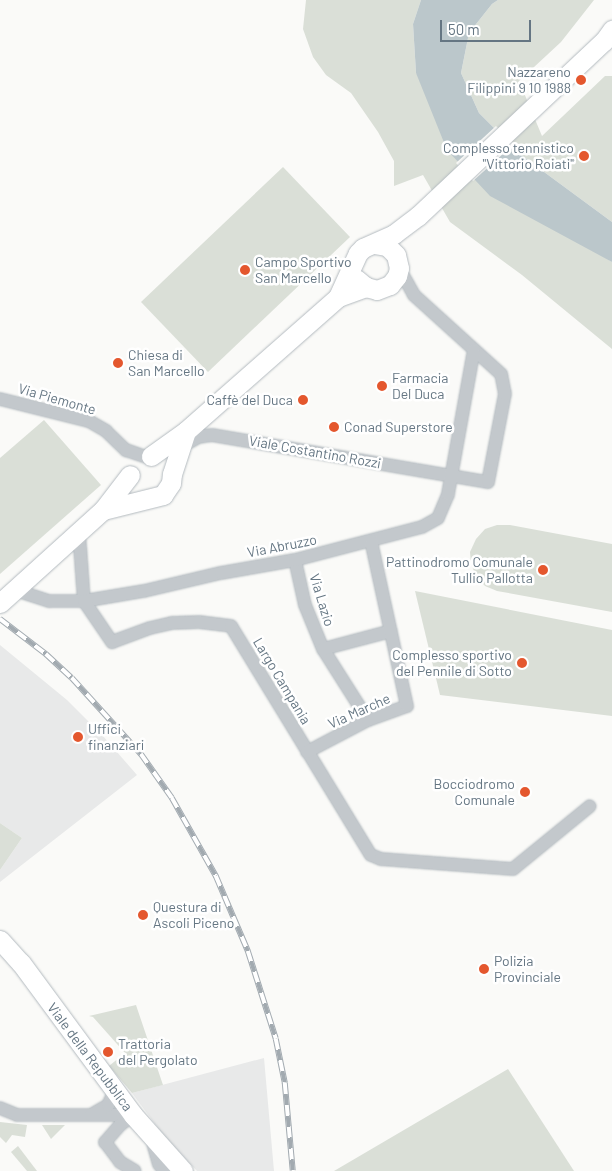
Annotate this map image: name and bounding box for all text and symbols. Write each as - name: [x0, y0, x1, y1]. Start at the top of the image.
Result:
- scale bar: [442, 10, 533, 42]
- text: 50 m: [448, 20, 480, 38]
- place label: Nazzareno Filippini 9 10 1988: [467, 64, 571, 96]
- marker: Nazzareno Filippini 9 10 1988: [575, 74, 587, 86]
- place label: Complesso tennistico "Vittorio Roiati": [443, 140, 574, 172]
- marker: Complesso tennistico "Vittorio Roiati": [578, 150, 590, 162]
- place label: Campo Sportivo San Marcello: [255, 254, 352, 286]
- marker: Campo Sportivo San Marcello: [239, 264, 251, 276]
- place label: Chiesa di San Marcello: [128, 347, 205, 380]
- marker: Chiesa di San Marcello: [112, 357, 124, 369]
- place label: Farmacia Del Duca: [392, 370, 448, 402]
- street label: Via Piemonte: [16, 380, 98, 418]
- marker: Farmacia Del Duca: [376, 380, 388, 392]
- place label: Caffè del Duca: [206, 392, 293, 408]
- marker: Caffè del Duca: [297, 394, 309, 406]
- place label: Conad Superstore: [344, 419, 453, 435]
- marker: Conad Superstore: [328, 421, 340, 433]
- street label: Viale Costantino Rozzi: [248, 432, 382, 472]
- street label: Via Abruzzo: [246, 531, 318, 561]
- place label: Pattinodromo Comunale Tullio Pallotta: [386, 554, 533, 586]
- marker: Pattinodromo Comunale Tullio Pallotta: [537, 564, 549, 576]
- street label: Via Lazio: [306, 572, 338, 628]
- street label: Largo Campania: [250, 635, 314, 727]
- place label: Complesso sportivo del Pennile di Sotto: [392, 647, 512, 680]
- marker: Complesso sportivo del Pennile di Sotto: [516, 657, 528, 669]
- street label: Via Marche: [325, 690, 393, 732]
- place label: Uffici finanziari: [88, 721, 144, 754]
- marker: Uffici finanziari: [72, 731, 84, 743]
- place label: Bocciodromo Comunale: [433, 776, 515, 809]
- marker: Bocciodromo Comunale: [519, 786, 531, 798]
- place label: Questura di Ascoli Piceno: [153, 899, 234, 932]
- marker: Questura di Ascoli Piceno: [137, 909, 149, 921]
- place label: Polizia Provinciale: [494, 953, 561, 986]
- marker: Polizia Provinciale: [478, 963, 490, 975]
- street label: Viale della Repubblica: [44, 999, 136, 1115]
- place label: Trattoria del Pergolato: [118, 1036, 198, 1068]
- marker: Trattoria del Pergolato: [102, 1046, 114, 1058]

